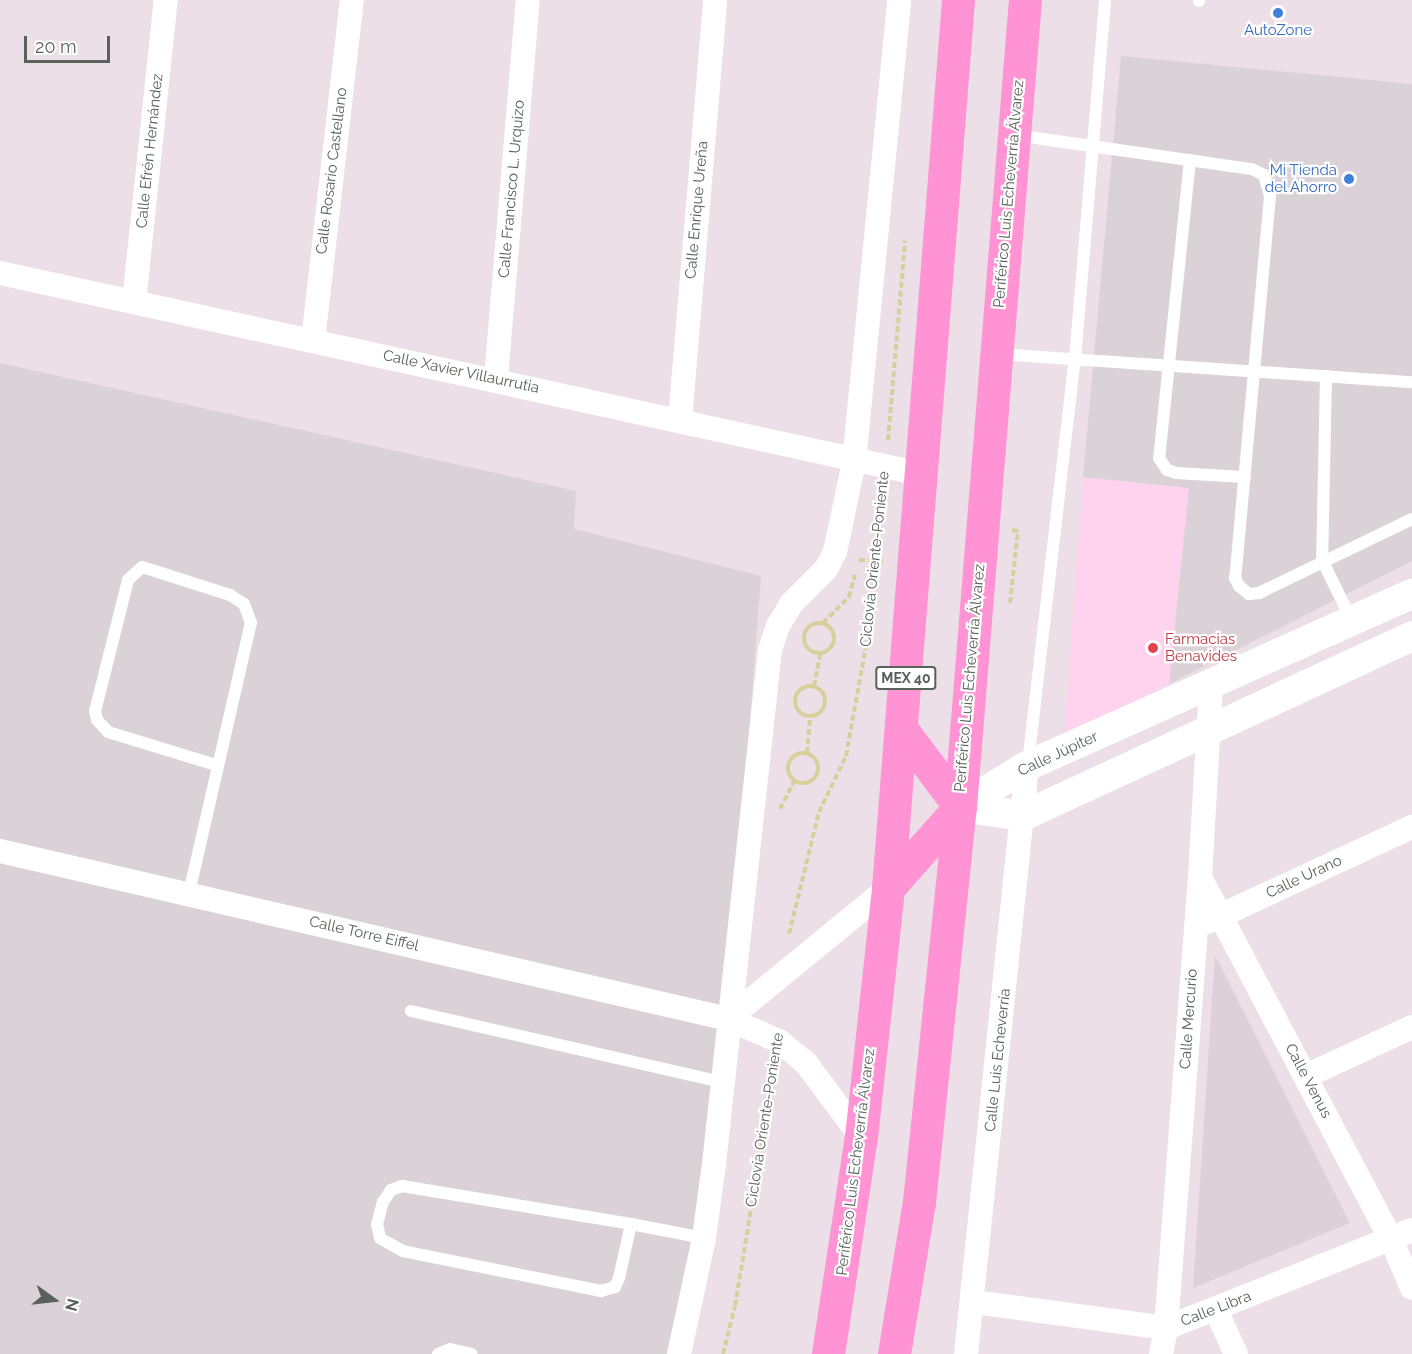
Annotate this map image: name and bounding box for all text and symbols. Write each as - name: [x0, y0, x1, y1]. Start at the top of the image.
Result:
- marker: AutoZone: [1271, 6, 1285, 20]
- place label: AutoZone: [1244, 22, 1312, 40]
- scale bar: [27, 24, 112, 62]
- text: 20 m: [35, 36, 77, 57]
- street label: Calle Efrén Hernández: [133, 73, 167, 229]
- street label: Periférico Luis Echeverría Álvarez: [990, 79, 1028, 309]
- street label: Calle Rosario Castellano: [313, 87, 351, 255]
- street label: Calle Francisco L. Urquizo: [495, 99, 529, 279]
- street label: Calle Enrique Ureña: [682, 140, 712, 280]
- place label: Mi Tienda del Ahorro: [1264, 161, 1337, 196]
- marker: Mi Tienda del Ahorro: [1342, 172, 1356, 186]
- street label: Calle Xavier Villaurrutia: [381, 347, 541, 397]
- street label: Ciclovía Oriente-Poniente: [857, 470, 893, 648]
- street label: Periférico Luis Echeverría Álvarez: [951, 563, 989, 793]
- place label: Farmacias Benavides: [1165, 630, 1237, 665]
- marker: Farmacias Benavides: [1146, 641, 1160, 655]
- road number: MEX 40: [874, 667, 938, 689]
- street label: Calle Júpiter: [1015, 728, 1101, 780]
- street label: Calle Urano: [1263, 852, 1345, 902]
- street label: Calle Torre Eiffel: [307, 913, 421, 955]
- street label: Calle Mercurio: [1177, 968, 1201, 1070]
- street label: Calle Luis Echeverría: [982, 987, 1014, 1133]
- street label: Ciclovía Oriente-Poniente: [742, 1032, 788, 1208]
- street label: Calle Venus: [1281, 1041, 1335, 1121]
- street label: Periférico Luis Echeverría Álvarez: [833, 1047, 879, 1277]
- north arrow: [24, 1270, 84, 1330]
- street label: Calle Libra: [1178, 1287, 1254, 1331]
- text: N: [61, 1296, 83, 1313]

